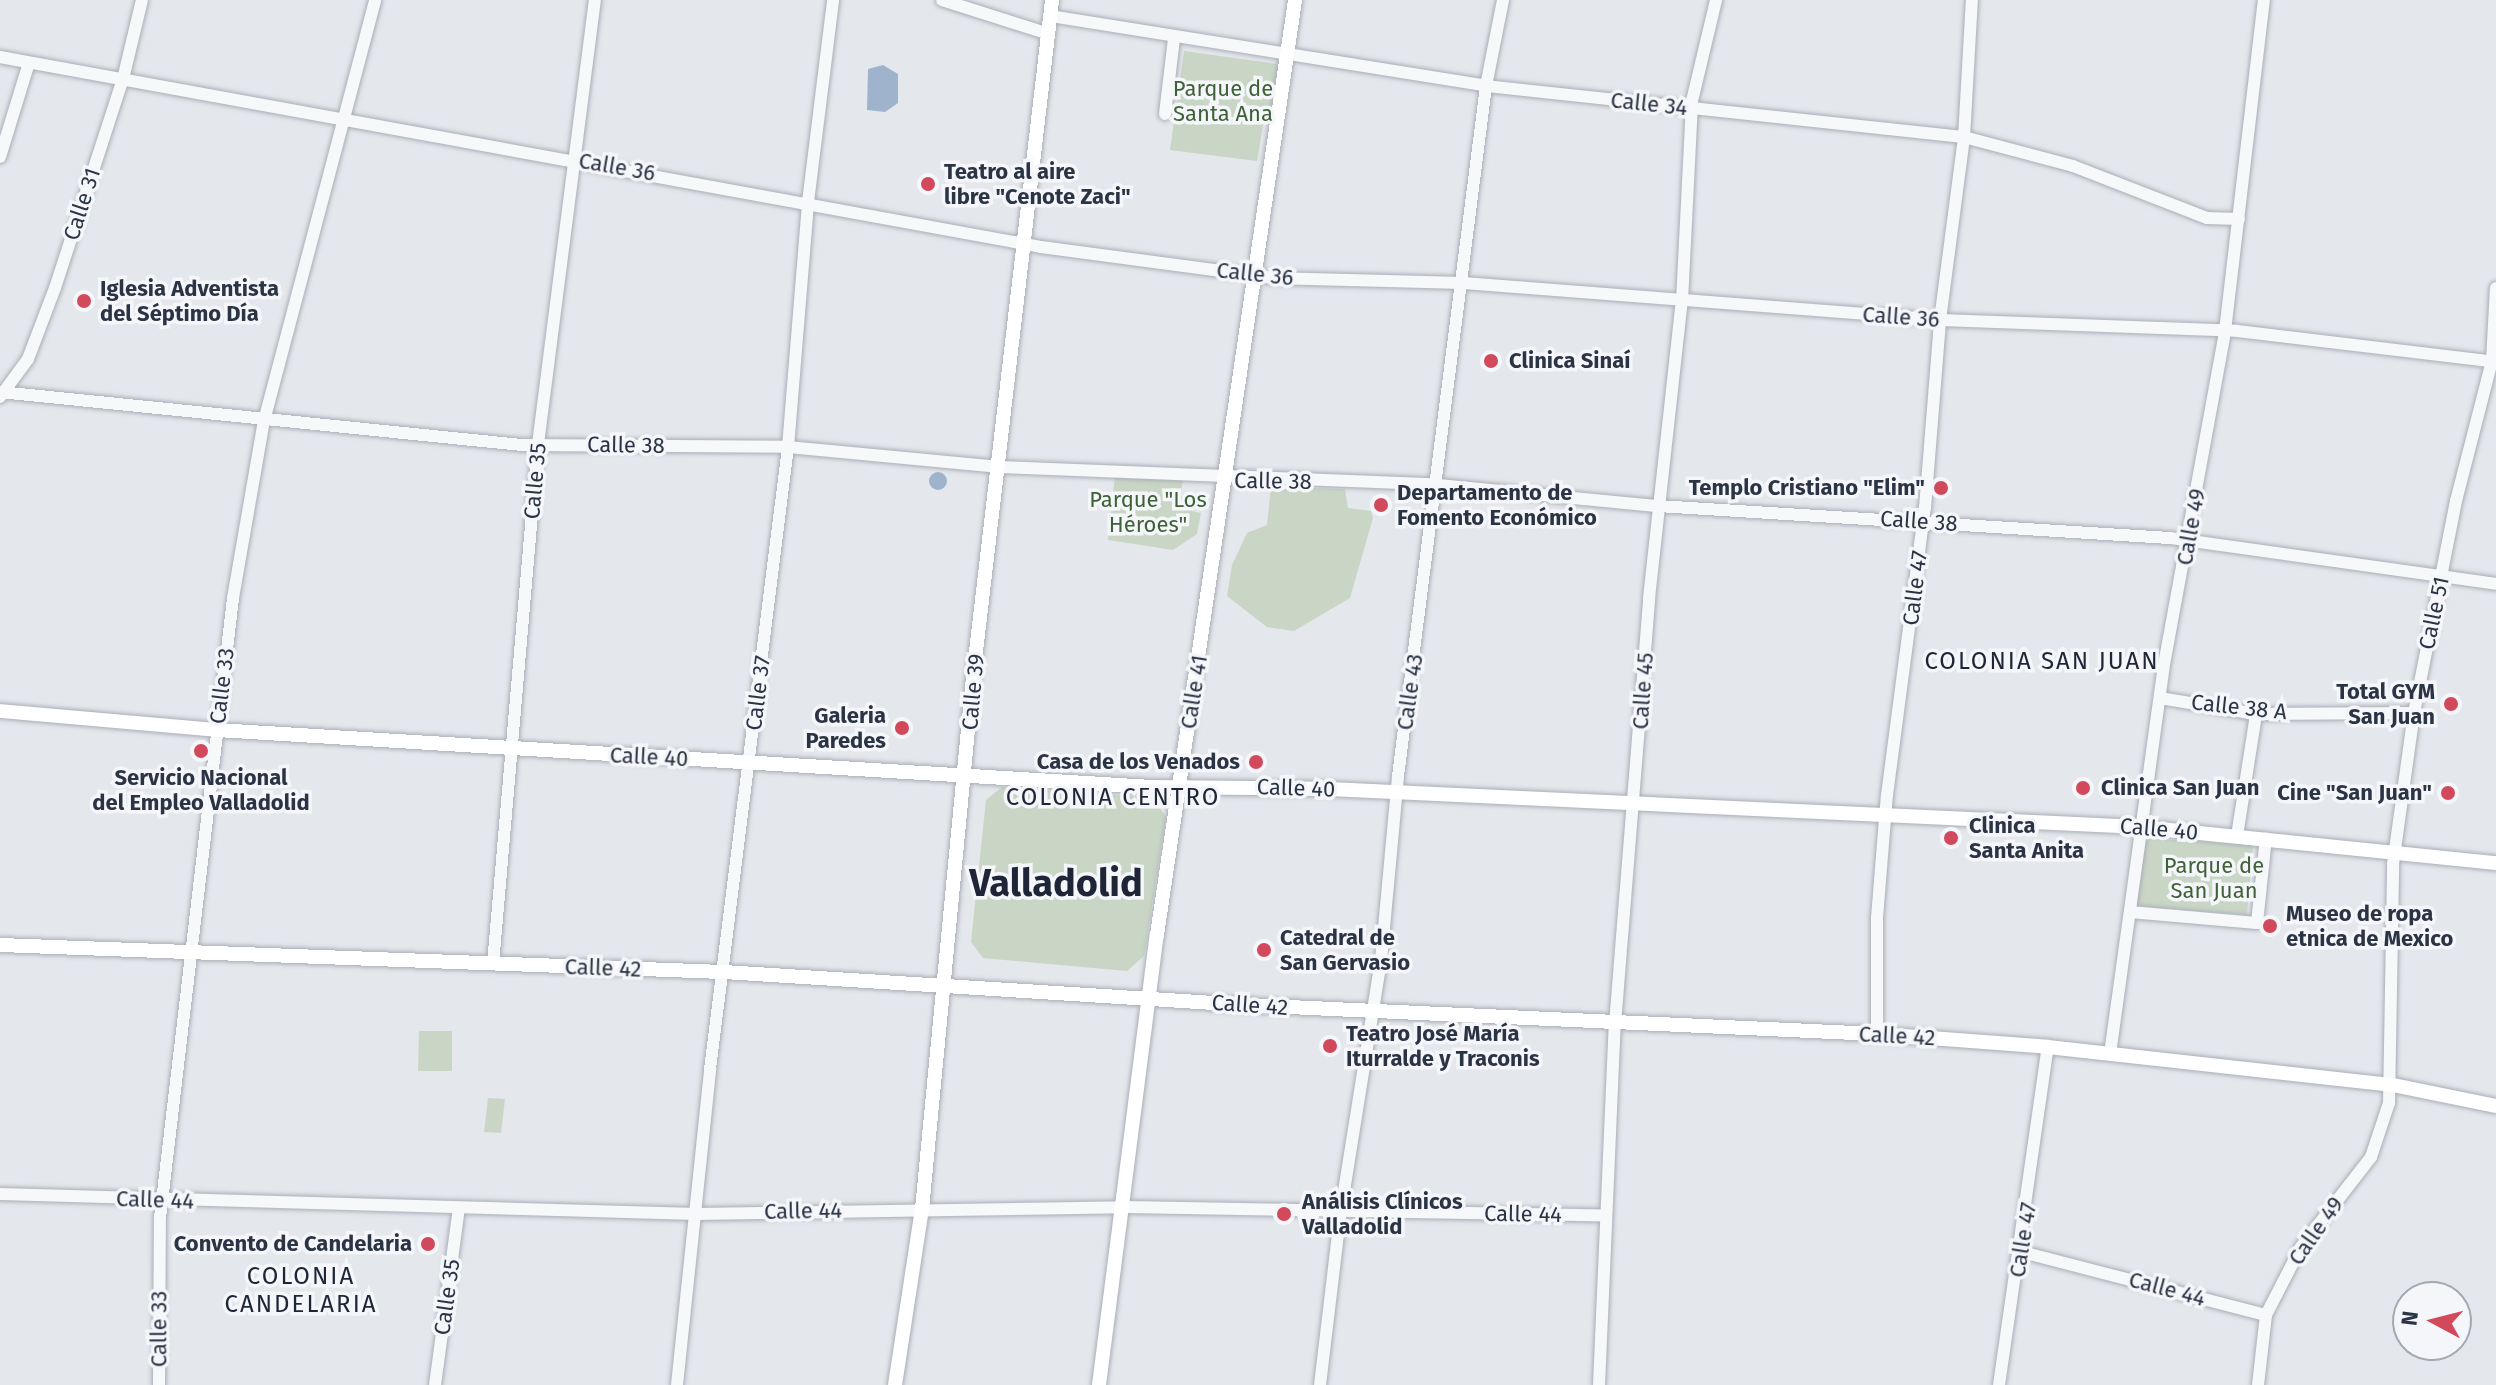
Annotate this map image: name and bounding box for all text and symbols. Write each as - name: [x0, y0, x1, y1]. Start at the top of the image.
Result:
- park label: Parque de Santa Ana: [1173, 75, 1273, 126]
- street label: Calle 34: [1609, 87, 1689, 121]
- street label: Calle 36: [577, 147, 657, 187]
- place label: Teatro al aire libre "Cenote Zaci": [944, 158, 1131, 210]
- street label: Calle 31: [58, 165, 106, 243]
- marker: Teatro al aire libre "Cenote Zaci": [919, 175, 937, 193]
- street label: Calle 36: [1215, 257, 1295, 291]
- place label: Iglesia Adventista del Séptimo Día: [100, 275, 279, 326]
- marker: Iglesia Adventista del Séptimo Día: [75, 292, 93, 310]
- street label: Calle 36: [1862, 301, 1940, 333]
- place label: Clinica Sinaí: [1509, 348, 1630, 374]
- marker: Clinica Sinaí: [1480, 350, 1502, 372]
- street label: Calle 38: [587, 431, 665, 459]
- street label: Calle 35: [519, 442, 551, 520]
- street label: Calle 38: [1234, 467, 1312, 495]
- place label: Templo Cristiano "Elim": [1689, 475, 1925, 501]
- place label: Departamento de Fomento Económico: [1397, 479, 1597, 530]
- marker: Templo Cristiano "Elim": [1932, 479, 1950, 497]
- park label: Parque "Los Héroes": [1089, 486, 1207, 538]
- street label: Calle 49: [2171, 487, 2211, 567]
- marker: Departamento de Fomento Económico: [1372, 496, 1390, 514]
- street label: Calle 38: [1879, 505, 1959, 537]
- street label: Calle 47: [1897, 549, 1933, 627]
- street label: Calle 51: [2413, 574, 2455, 652]
- street label: Calle 33: [204, 646, 240, 726]
- district label: COLONIA SAN JUAN: [1924, 648, 2160, 676]
- street label: Calle 43: [1392, 652, 1428, 732]
- street label: Calle 45: [1627, 652, 1659, 730]
- street label: Calle 39: [957, 653, 989, 731]
- street label: Calle 41: [1175, 653, 1213, 731]
- street label: Calle 37: [740, 654, 776, 732]
- place label: Total GYM San Juan: [2336, 678, 2435, 730]
- street label: Calle 38 A: [2190, 689, 2288, 725]
- marker: Total GYM San Juan: [2442, 695, 2460, 713]
- place label: Galeria Paredes: [806, 702, 886, 754]
- marker: Galeria Paredes: [893, 719, 911, 737]
- marker: Servicio Nacional del Empleo Valladolid: [192, 742, 210, 760]
- street label: Calle 40: [609, 742, 689, 772]
- place label: Casa de los Venados: [1037, 749, 1240, 775]
- marker: Casa de los Venados: [1247, 753, 1265, 771]
- place label: Servicio Nacional del Empleo Valladolid: [92, 764, 310, 816]
- street label: Calle 40: [1256, 773, 1336, 803]
- place label: Clinica San Juan: [2101, 775, 2260, 801]
- marker: Clinica San Juan: [2072, 777, 2094, 799]
- place label: Cine "San Juan": [2277, 780, 2432, 806]
- district label: COLONIA CENTRO: [1006, 784, 1220, 812]
- marker: Cine "San Juan": [2439, 784, 2457, 802]
- place label: Clinica Santa Anita: [1969, 812, 2084, 864]
- street label: Calle 40: [2119, 812, 2199, 846]
- marker: Clinica Santa Anita: [1940, 827, 1962, 849]
- park label: Parque de San Juan: [2164, 852, 2264, 904]
- district label: Valladolid: [969, 861, 1143, 907]
- place label: Museo de ropa etnica de Mexico: [2286, 900, 2453, 952]
- marker: Museo de ropa etnica de Mexico: [2261, 917, 2279, 935]
- place label: Catedral de San Gervasio: [1280, 924, 1410, 976]
- marker: Catedral de San Gervasio: [1255, 941, 1273, 959]
- street label: Calle 42: [564, 953, 642, 983]
- street label: Calle 42: [1211, 989, 1289, 1021]
- place label: Teatro José María Iturralde y Traconis: [1346, 1020, 1540, 1072]
- street label: Calle 42: [1858, 1021, 1936, 1051]
- marker: Teatro José María Iturralde y Traconis: [1321, 1037, 1339, 1055]
- street label: Calle 44: [116, 1185, 194, 1215]
- place label: Análisis Clínicos Valladolid: [1302, 1188, 1463, 1240]
- street label: Calle 49: [2283, 1192, 2349, 1270]
- street label: Calle 44: [764, 1197, 842, 1225]
- street label: Calle 44: [1484, 1200, 1562, 1228]
- street label: Calle 47: [2004, 1201, 2042, 1279]
- marker: Análisis Clínicos Valladolid: [1273, 1203, 1295, 1225]
- place label: Convento de Candelaria: [174, 1231, 412, 1257]
- marker: Convento de Candelaria: [419, 1235, 437, 1253]
- street label: Calle 35: [429, 1257, 465, 1337]
- district label: COLONIA CANDELARIA: [225, 1263, 377, 1319]
- street label: Calle 44: [2126, 1266, 2208, 1312]
- north arrow: [2392, 1281, 2472, 1361]
- street label: Calle 33: [146, 1291, 172, 1367]
- text: N: [2395, 1309, 2424, 1327]

